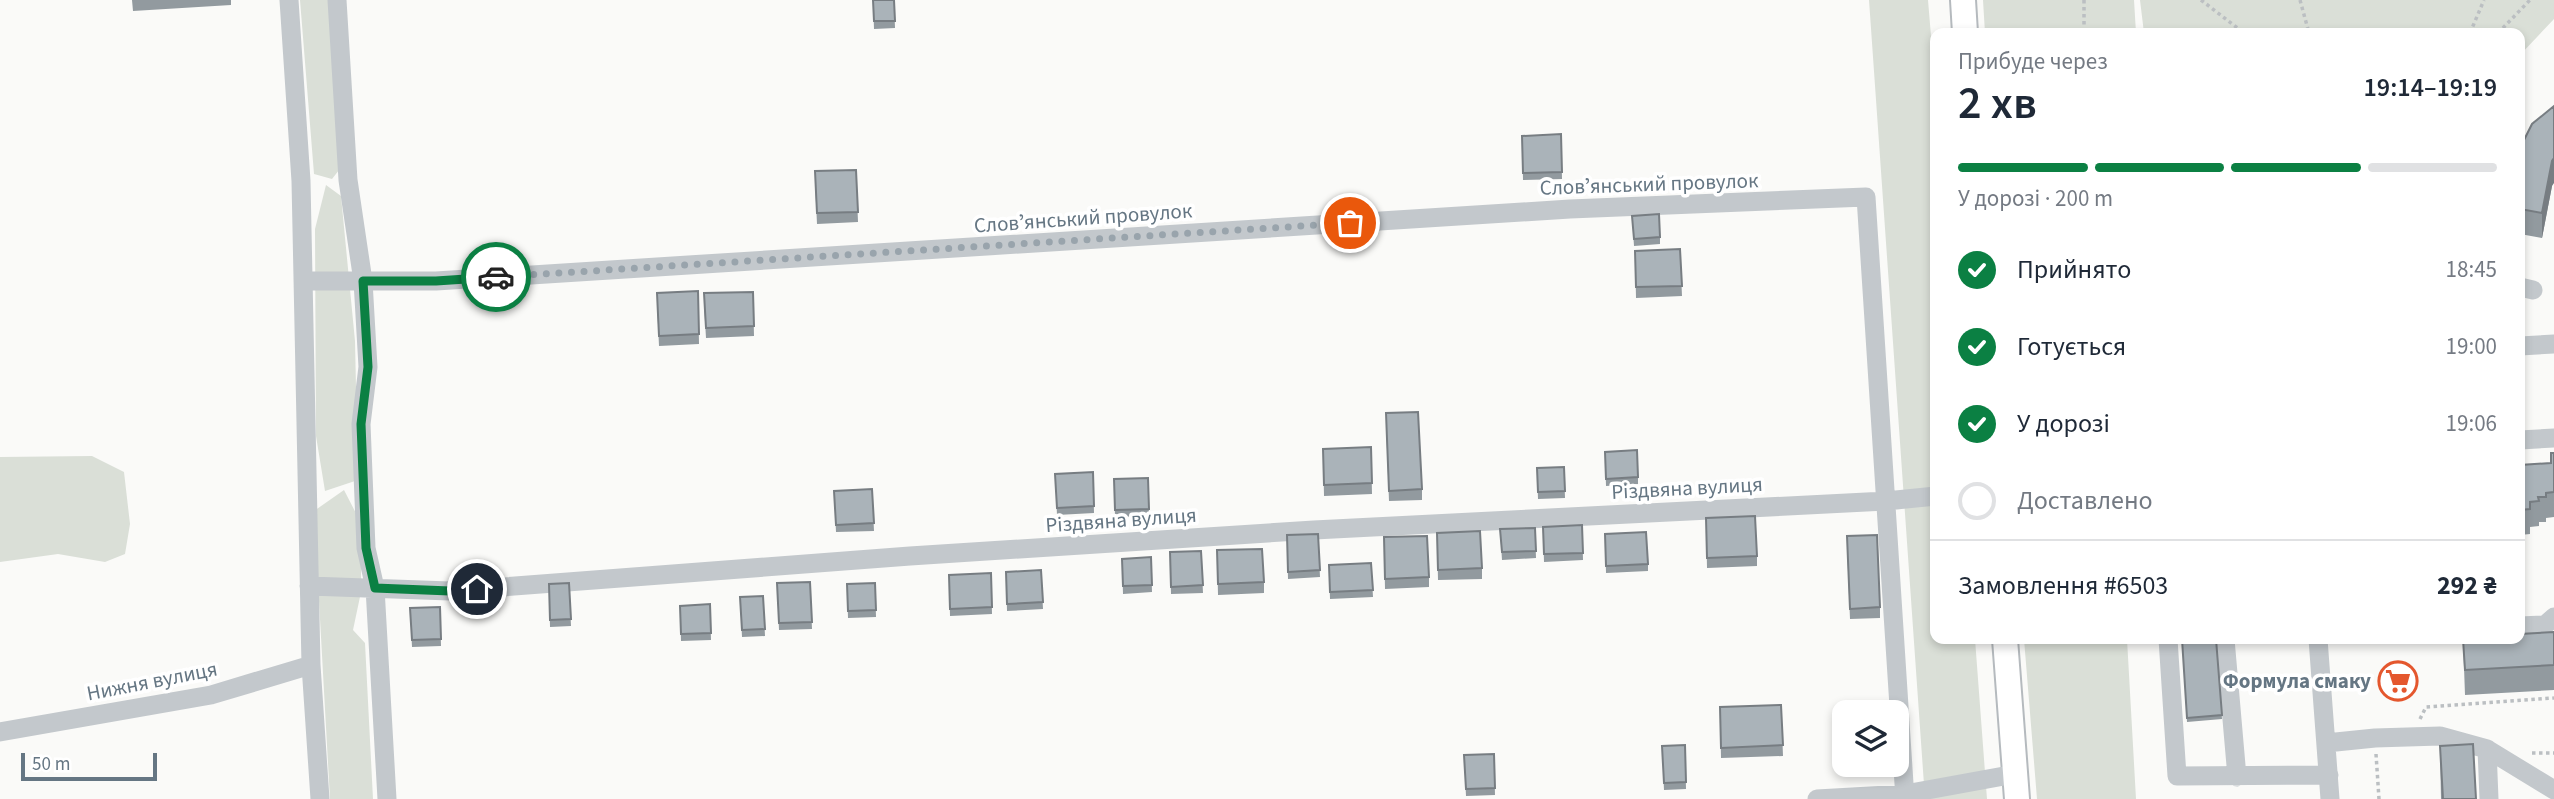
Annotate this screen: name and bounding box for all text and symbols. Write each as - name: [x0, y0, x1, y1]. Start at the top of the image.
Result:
- text: Прибуде через: [1958, 45, 2108, 78]
- text: 19:14–19:19: [2364, 69, 2497, 106]
- text: 2 хв: [1958, 71, 2037, 136]
- street label: Словʼянський провулок: [1539, 165, 1759, 203]
- text: У дорозі · 200 m: [1958, 182, 2113, 215]
- pin: [1320, 193, 1380, 253]
- street label: Словʼянський провулок: [973, 195, 1194, 241]
- icon: bag: [1331, 204, 1369, 242]
- courier: [461, 242, 531, 312]
- icon: check: [1958, 251, 1996, 289]
- text: Прийнято: [2017, 251, 2131, 288]
- text: 18:45: [2446, 253, 2497, 286]
- icon: car: [477, 258, 515, 296]
- icon: check: [1958, 328, 1996, 366]
- text: Готується: [2017, 328, 2126, 365]
- text: 19:00: [2446, 330, 2497, 363]
- icon: check: [1958, 405, 1996, 443]
- text: У дорозі: [2017, 405, 2110, 442]
- text: 19:06: [2446, 407, 2497, 440]
- street label: Різдвяна вулиця: [1611, 469, 1763, 507]
- text: Доставлено: [2017, 482, 2153, 519]
- street label: Різдвяна вулиця: [1044, 500, 1198, 540]
- pin: [447, 559, 507, 619]
- text: Замовлення #6503: [1958, 567, 2168, 604]
- text: 292 ₴: [2437, 567, 2497, 604]
- icon: home: [458, 570, 496, 608]
- street label: Нижня вулиця: [84, 654, 220, 708]
- supermarket icon: Формула смаку: [2377, 660, 2419, 702]
- place label: Формула смаку: [2223, 666, 2371, 696]
- map controls: [1832, 700, 1909, 777]
- button: layers: [1832, 700, 1909, 777]
- scale bar: [21, 750, 158, 782]
- text: 50 m: [32, 751, 70, 778]

